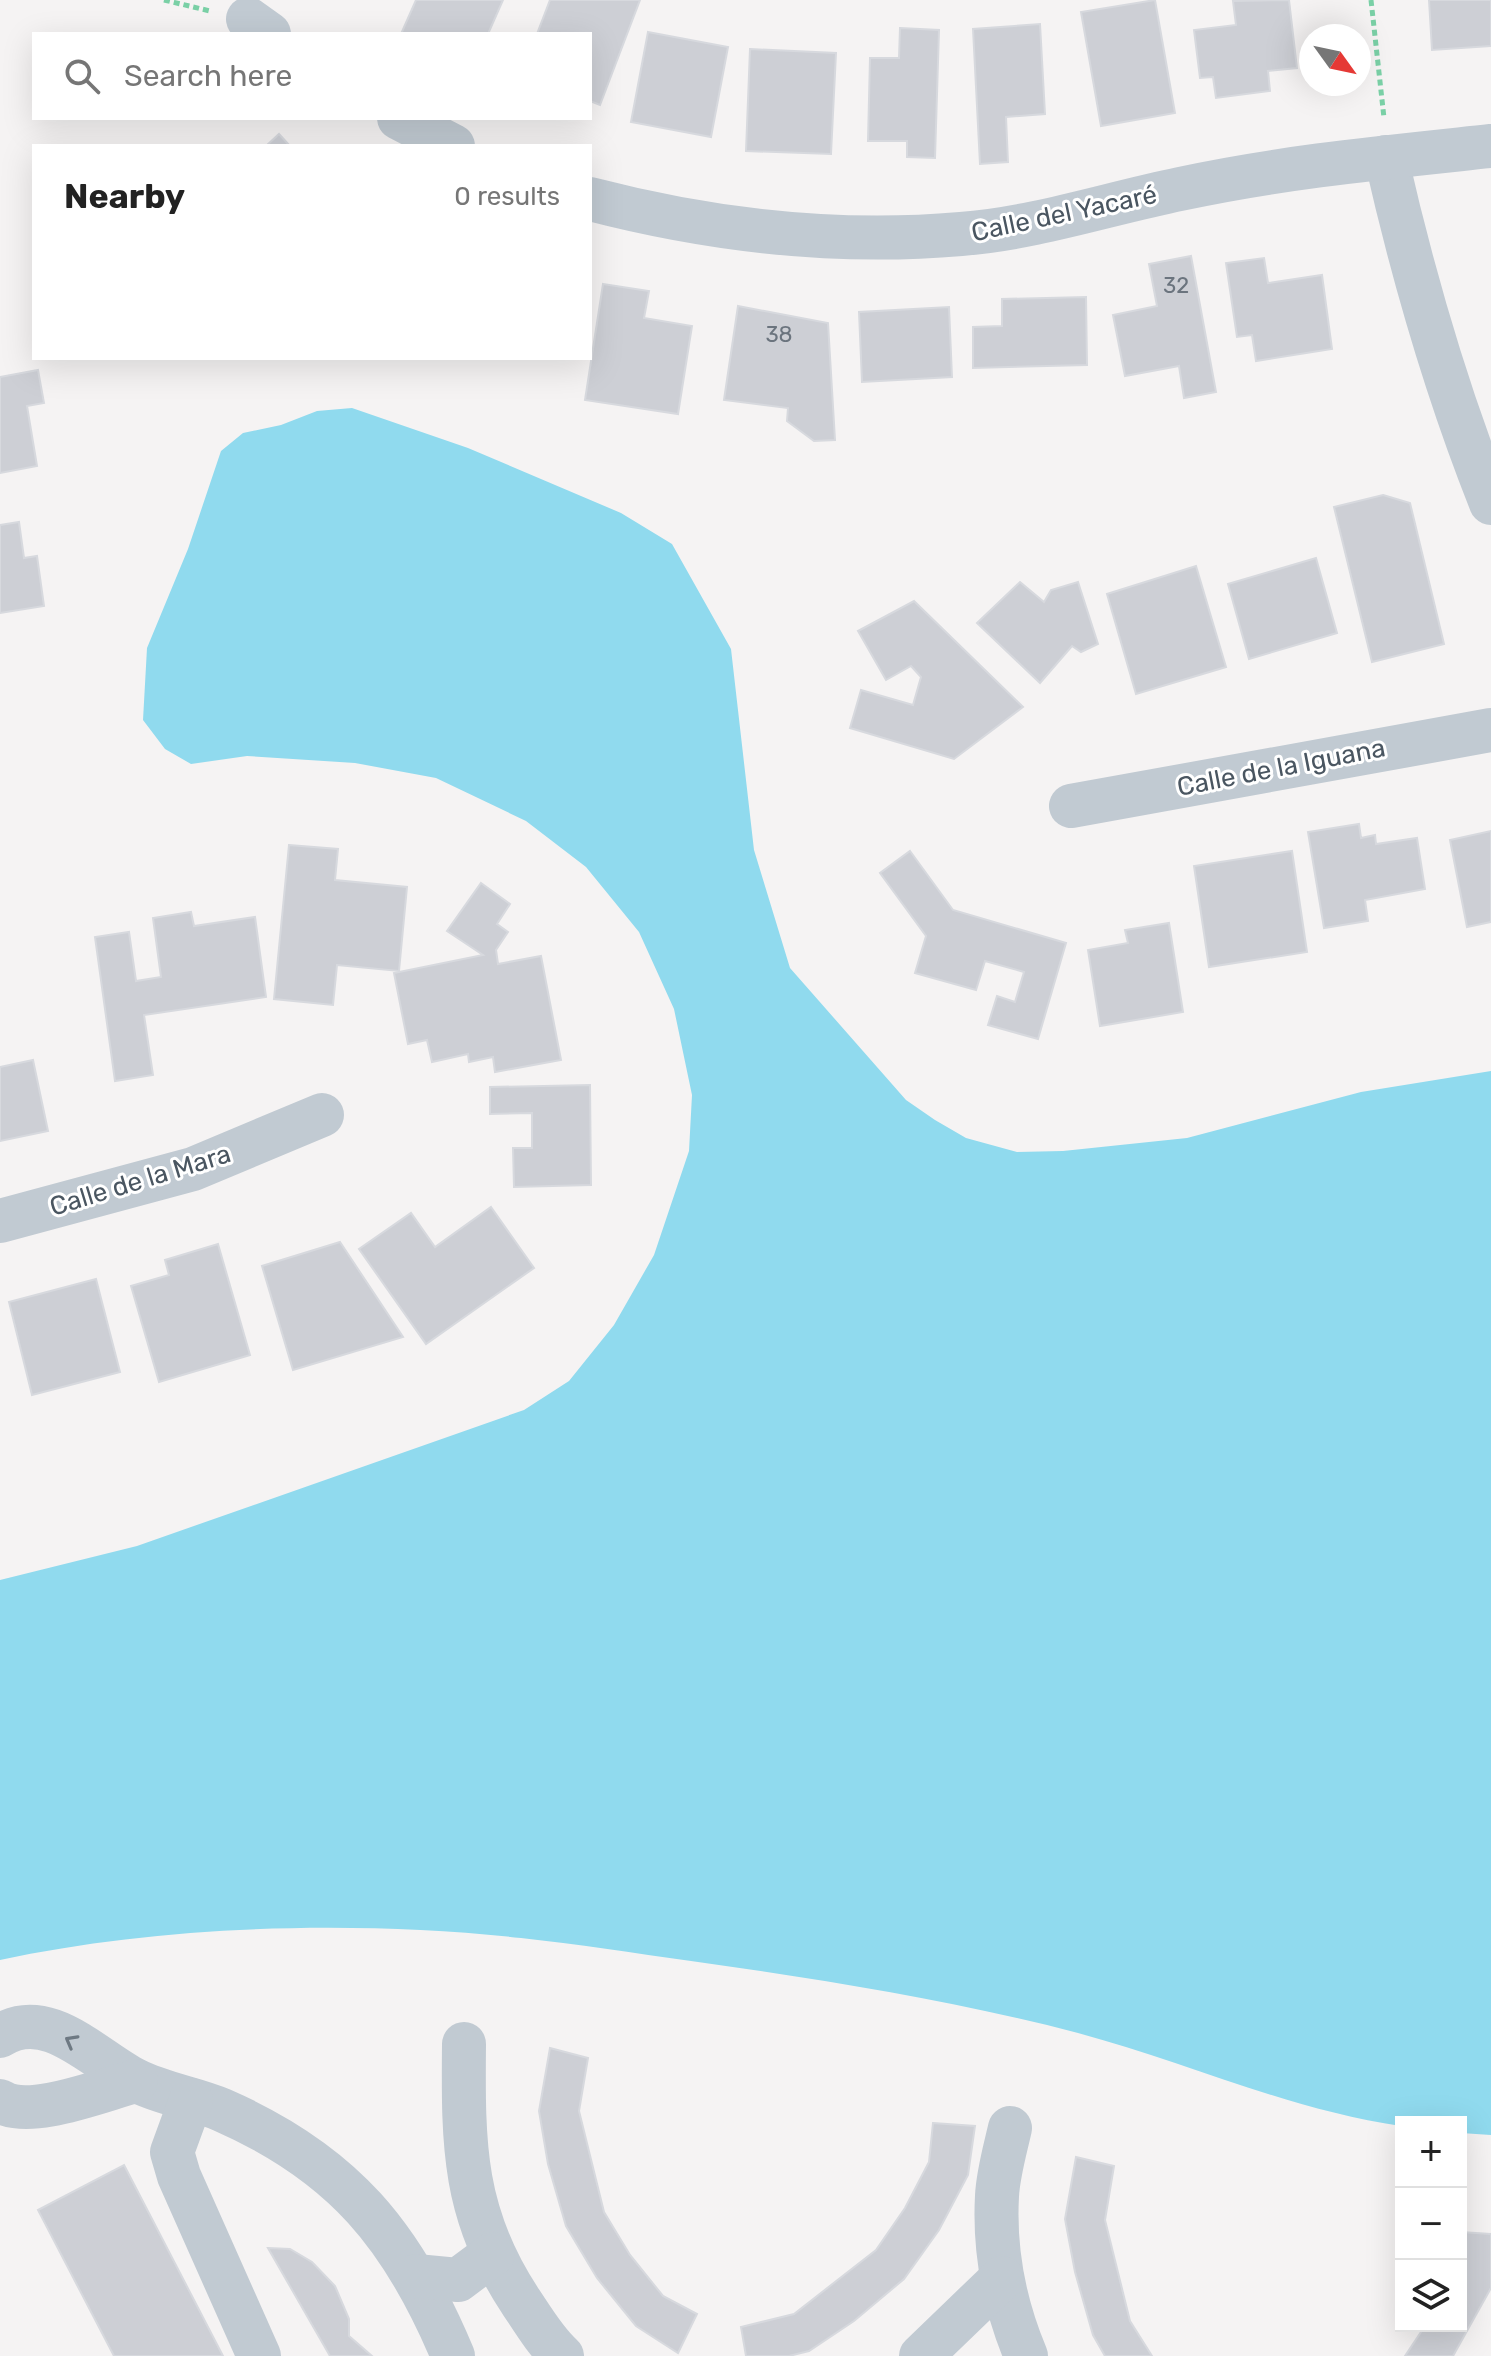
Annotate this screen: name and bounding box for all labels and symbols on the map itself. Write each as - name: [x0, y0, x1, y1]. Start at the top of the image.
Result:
- north arrow: [1299, 24, 1371, 96]
- street label: Calle del Yacaré: [969, 179, 1160, 248]
- house number: 32: [1163, 272, 1189, 299]
- house number: 38: [765, 321, 793, 348]
- street label: Calle de la Iguana: [1174, 732, 1388, 803]
- street label: Calle de la Mara: [46, 1138, 234, 1223]
- one-way arrow: [64, 2035, 79, 2050]

